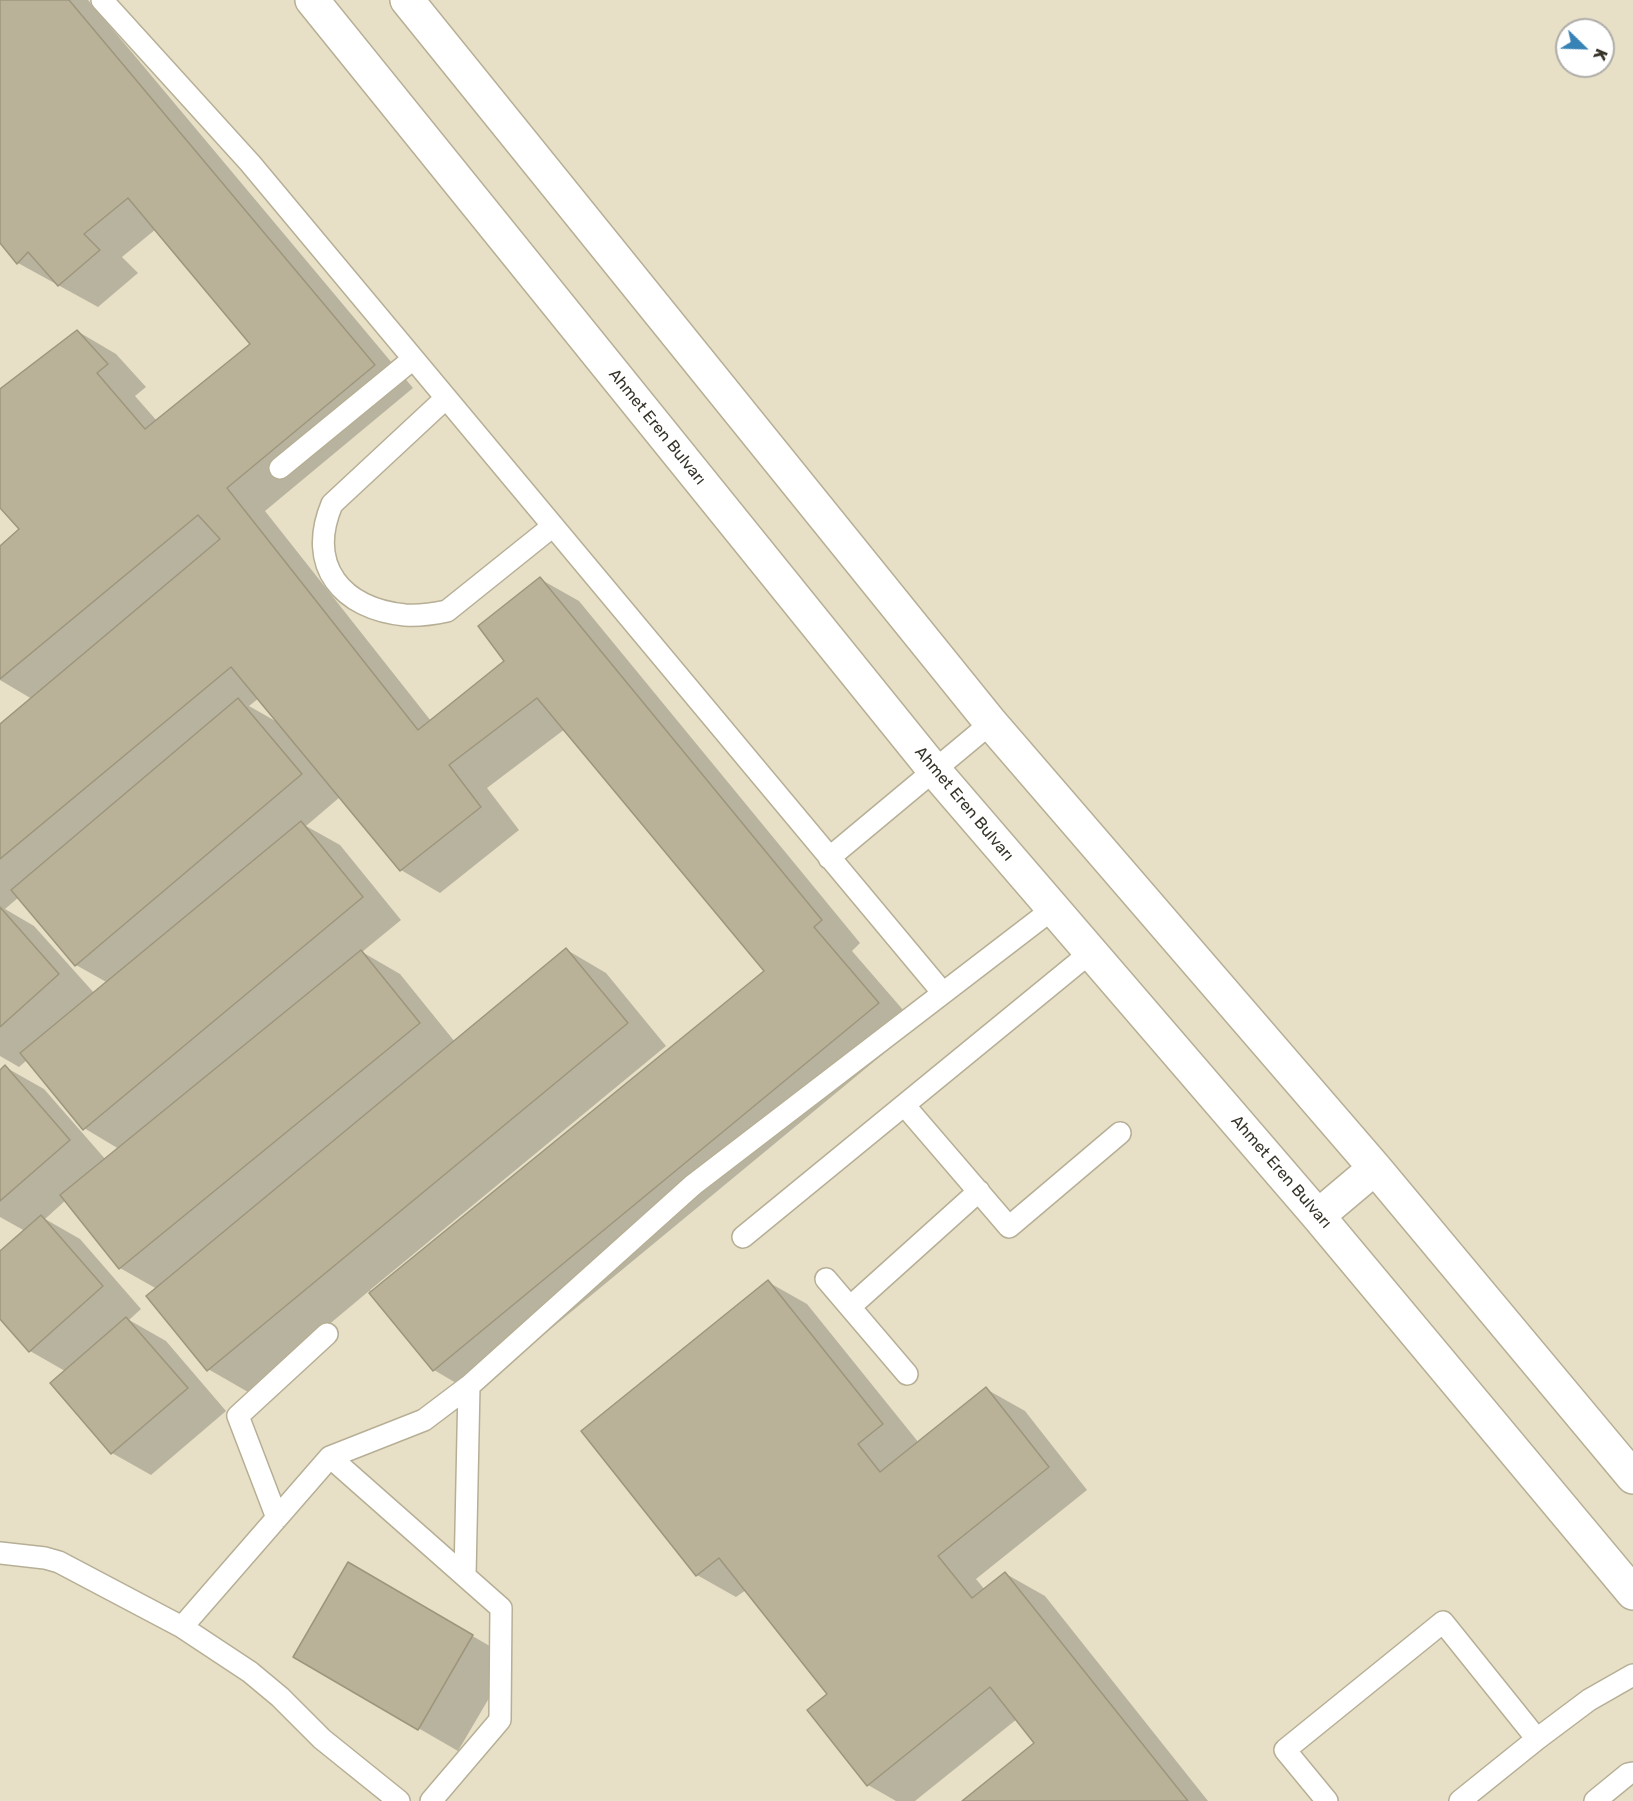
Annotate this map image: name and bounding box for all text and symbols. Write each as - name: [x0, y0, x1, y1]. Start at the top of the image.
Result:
- north arrow: [1555, 18, 1615, 78]
- text: K: [1589, 46, 1611, 63]
- street label: Ahmet Eren Bulvarı: [604, 365, 710, 489]
- street label: Ahmet Eren Bulvarı: [911, 743, 1017, 865]
- street label: Ahmet Eren Bulvarı: [1227, 1112, 1335, 1232]

